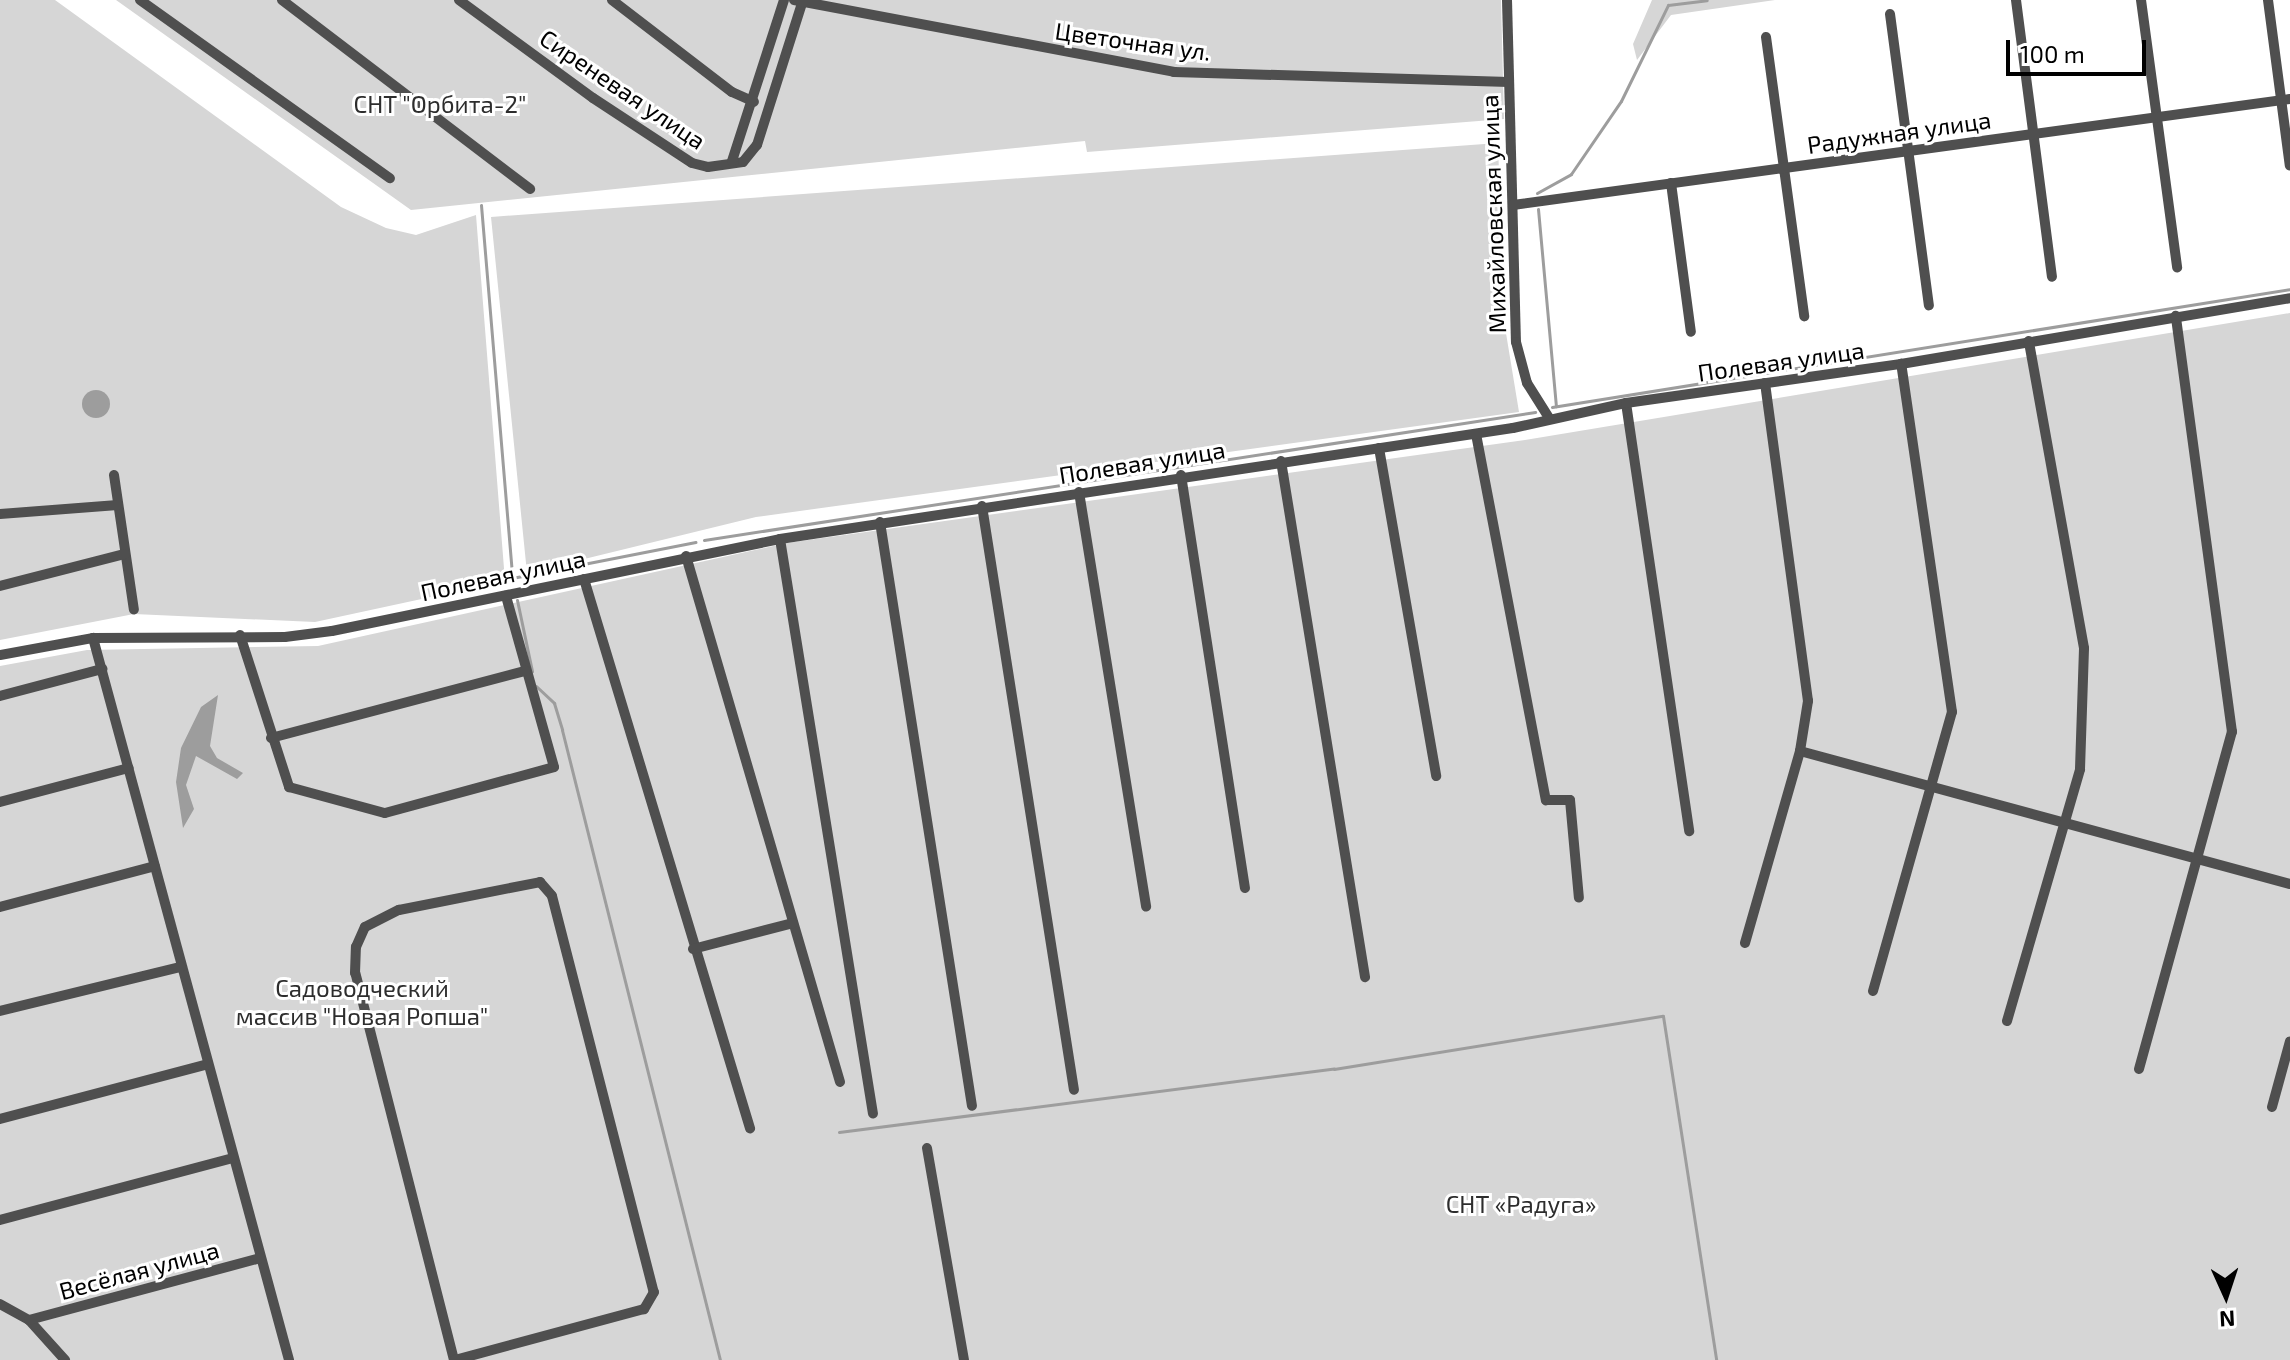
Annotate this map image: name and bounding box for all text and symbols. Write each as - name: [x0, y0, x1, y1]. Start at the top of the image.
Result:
- street label: Цветочная ул.: [1053, 16, 1213, 66]
- street label: Сиреневая улица: [535, 23, 711, 155]
- scale bar: [2010, 24, 2150, 74]
- text: 100 m: [2020, 39, 2085, 68]
- park label: СНТ "Орбита-2": [353, 90, 527, 118]
- street label: Михайловская улица: [1474, 94, 1512, 334]
- street label: Радужная улица: [1805, 105, 1993, 159]
- street label: Полевая улица: [1696, 335, 1866, 387]
- street label: Полевая улица: [1057, 435, 1227, 489]
- street label: Полевая улица: [418, 543, 588, 607]
- park label: Садоводческий массив "Новая Ропша": [236, 974, 488, 1030]
- park label: СНТ «Радуга»: [1446, 1190, 1596, 1218]
- street label: Весёлая улица: [56, 1235, 222, 1305]
- north arrow: [2186, 1256, 2266, 1336]
- text: N: [2219, 1307, 2236, 1333]

